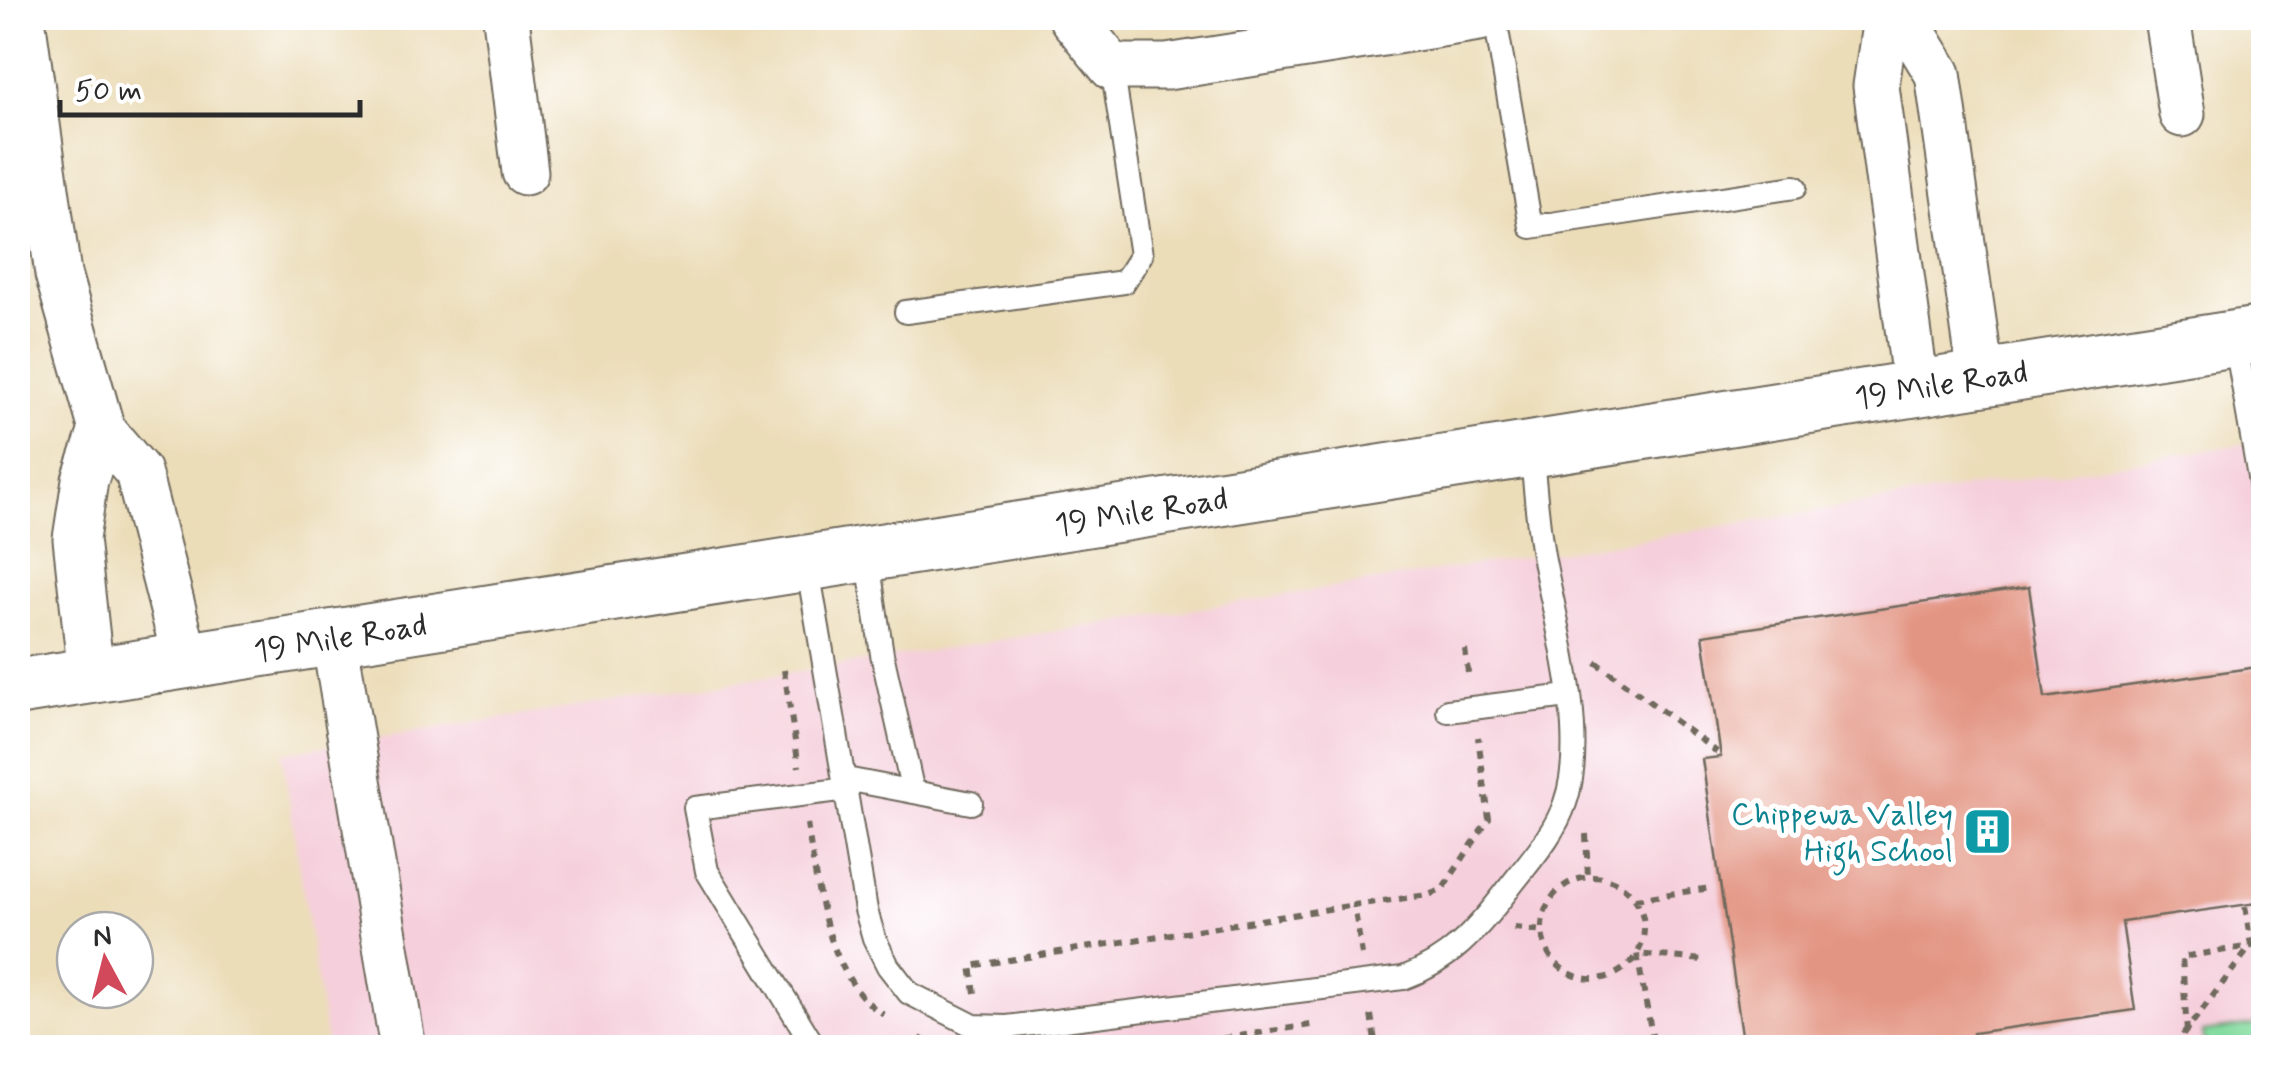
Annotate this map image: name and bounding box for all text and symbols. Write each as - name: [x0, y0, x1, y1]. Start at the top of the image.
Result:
- scale bar: [60, 55, 360, 117]
- text: 50 m: [75, 72, 142, 111]
- street label: 19 Mile Road: [1852, 352, 2031, 420]
- street label: 19 Mile Road: [1052, 479, 1231, 547]
- street label: 19 Mile Road: [251, 605, 430, 673]
- place label: Chippewa Valley High School: [1731, 794, 1953, 876]
- building icon: Chippewa Valley High School: [1962, 805, 2014, 857]
- north arrow: [55, 910, 155, 1010]
- text: N: [91, 918, 114, 957]

